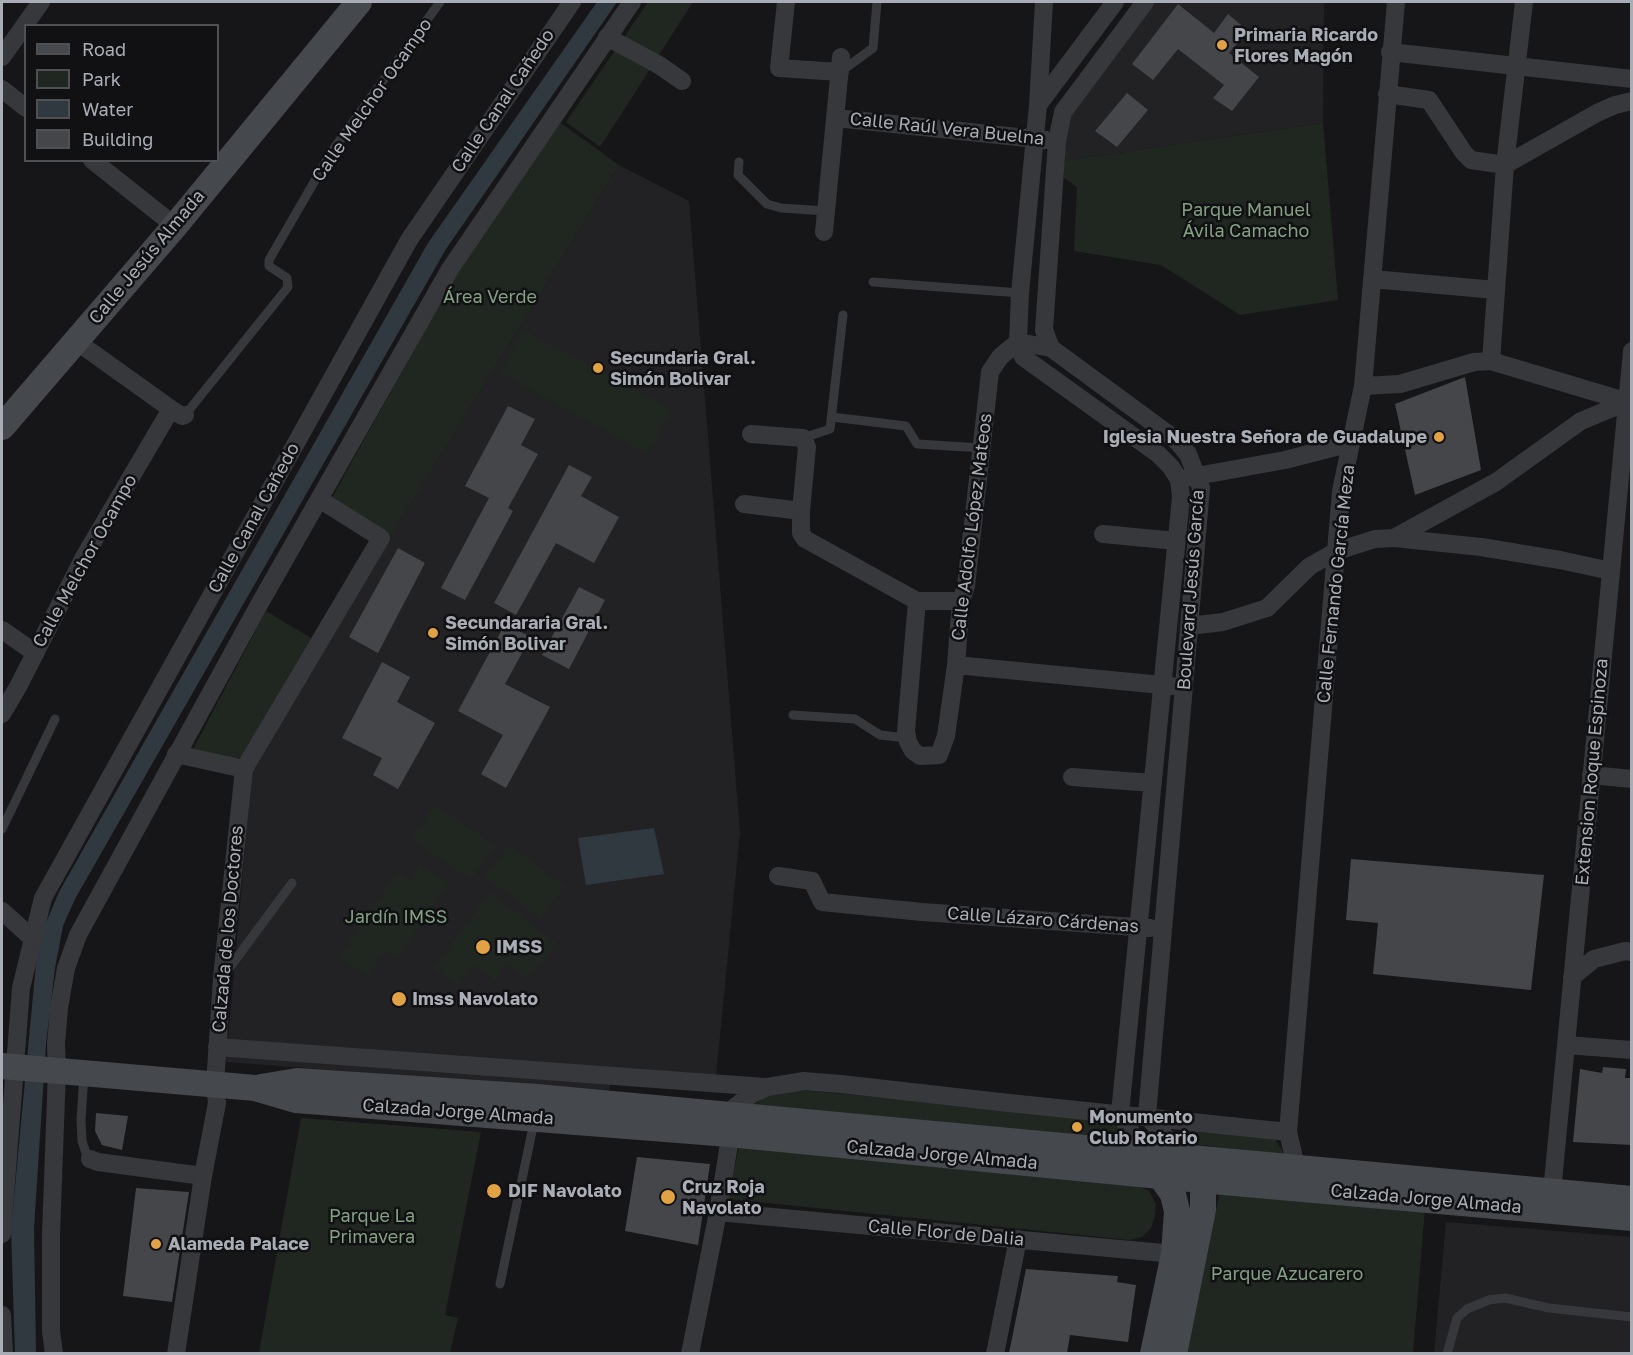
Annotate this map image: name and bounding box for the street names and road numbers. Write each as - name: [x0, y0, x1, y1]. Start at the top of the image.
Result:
- street label: Calle Melchor Ocampo: [307, 14, 437, 186]
- street label: Calle Canal Cañedo: [447, 25, 559, 177]
- street label: Calle Raúl Vera Buelna: [849, 108, 1045, 150]
- street label: Calle Jesús Almada: [85, 186, 209, 328]
- street label: Calle Adolfo López Mateos: [947, 412, 997, 642]
- street label: Calle Canal Cañedo: [204, 439, 304, 597]
- street label: Calle Fernando García Meza: [1313, 464, 1359, 704]
- street label: Calle Melchor Ocampo: [28, 471, 142, 651]
- street label: Boulevard Jesús García: [1173, 489, 1209, 691]
- street label: Extension Roque Espinoza: [1571, 657, 1613, 887]
- street label: Calzada de los Doctores: [208, 825, 248, 1033]
- street label: Calle Lázaro Cárdenas: [946, 903, 1140, 937]
- street label: Calzada Jorge Almada: [362, 1095, 554, 1129]
- street label: Calzada Jorge Almada: [845, 1136, 1039, 1174]
- street label: Calzada Jorge Almada: [1329, 1180, 1523, 1218]
- street label: Calle Flor de Dalia: [867, 1215, 1025, 1251]

